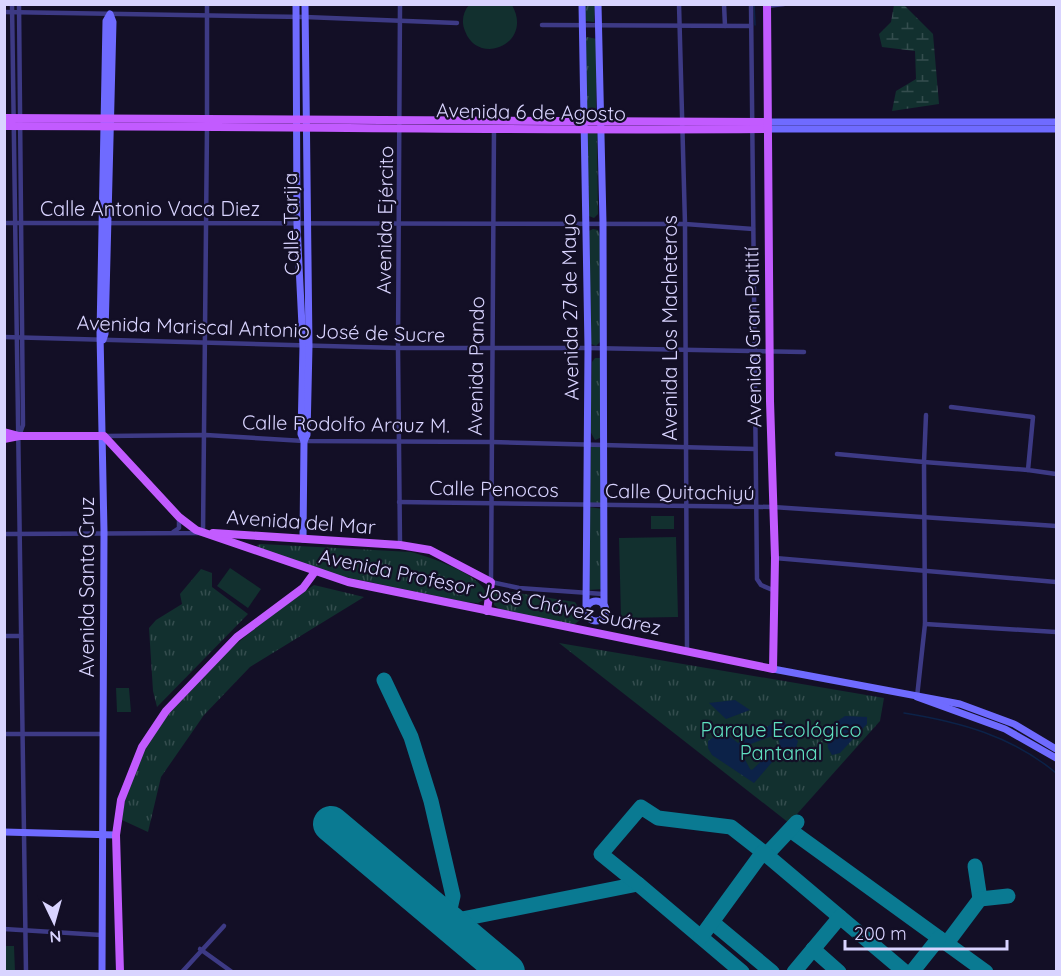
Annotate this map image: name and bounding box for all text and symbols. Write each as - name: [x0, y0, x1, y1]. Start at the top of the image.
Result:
- street label: Avenida 6 de Agosto: [436, 97, 626, 126]
- street label: Avenida Ejército: [371, 146, 398, 294]
- street label: Calle Tarija: [277, 172, 304, 276]
- street label: Calle Antonio Vaca Diez: [40, 196, 260, 221]
- street label: Avenida 27 de Mayo: [555, 213, 584, 401]
- street label: Avenida Los Macheteros: [657, 215, 682, 441]
- street label: Avenida Gran Paitití: [738, 246, 767, 427]
- street label: Avenida Pando: [462, 296, 489, 436]
- street label: Avenida Mariscal Antonio José de Sucre: [76, 310, 446, 347]
- street label: Calle Rodolfo Arauz M.: [242, 409, 450, 438]
- street label: Calle Penocos: [429, 475, 559, 502]
- street label: Calle Quitachiyú: [605, 478, 755, 505]
- street label: Avenida Santa Cruz: [74, 497, 99, 677]
- street label: Avenida del Mar: [226, 504, 377, 539]
- street label: Avenida Profesor José Chávez Suárez: [317, 543, 663, 640]
- park label: Parque Ecológico Pantanal: [700, 717, 862, 765]
- north arrow: [24, 892, 84, 952]
- scale bar: [845, 913, 1007, 951]
- text: 200 m: [854, 922, 907, 945]
- text: N: [49, 926, 62, 947]

